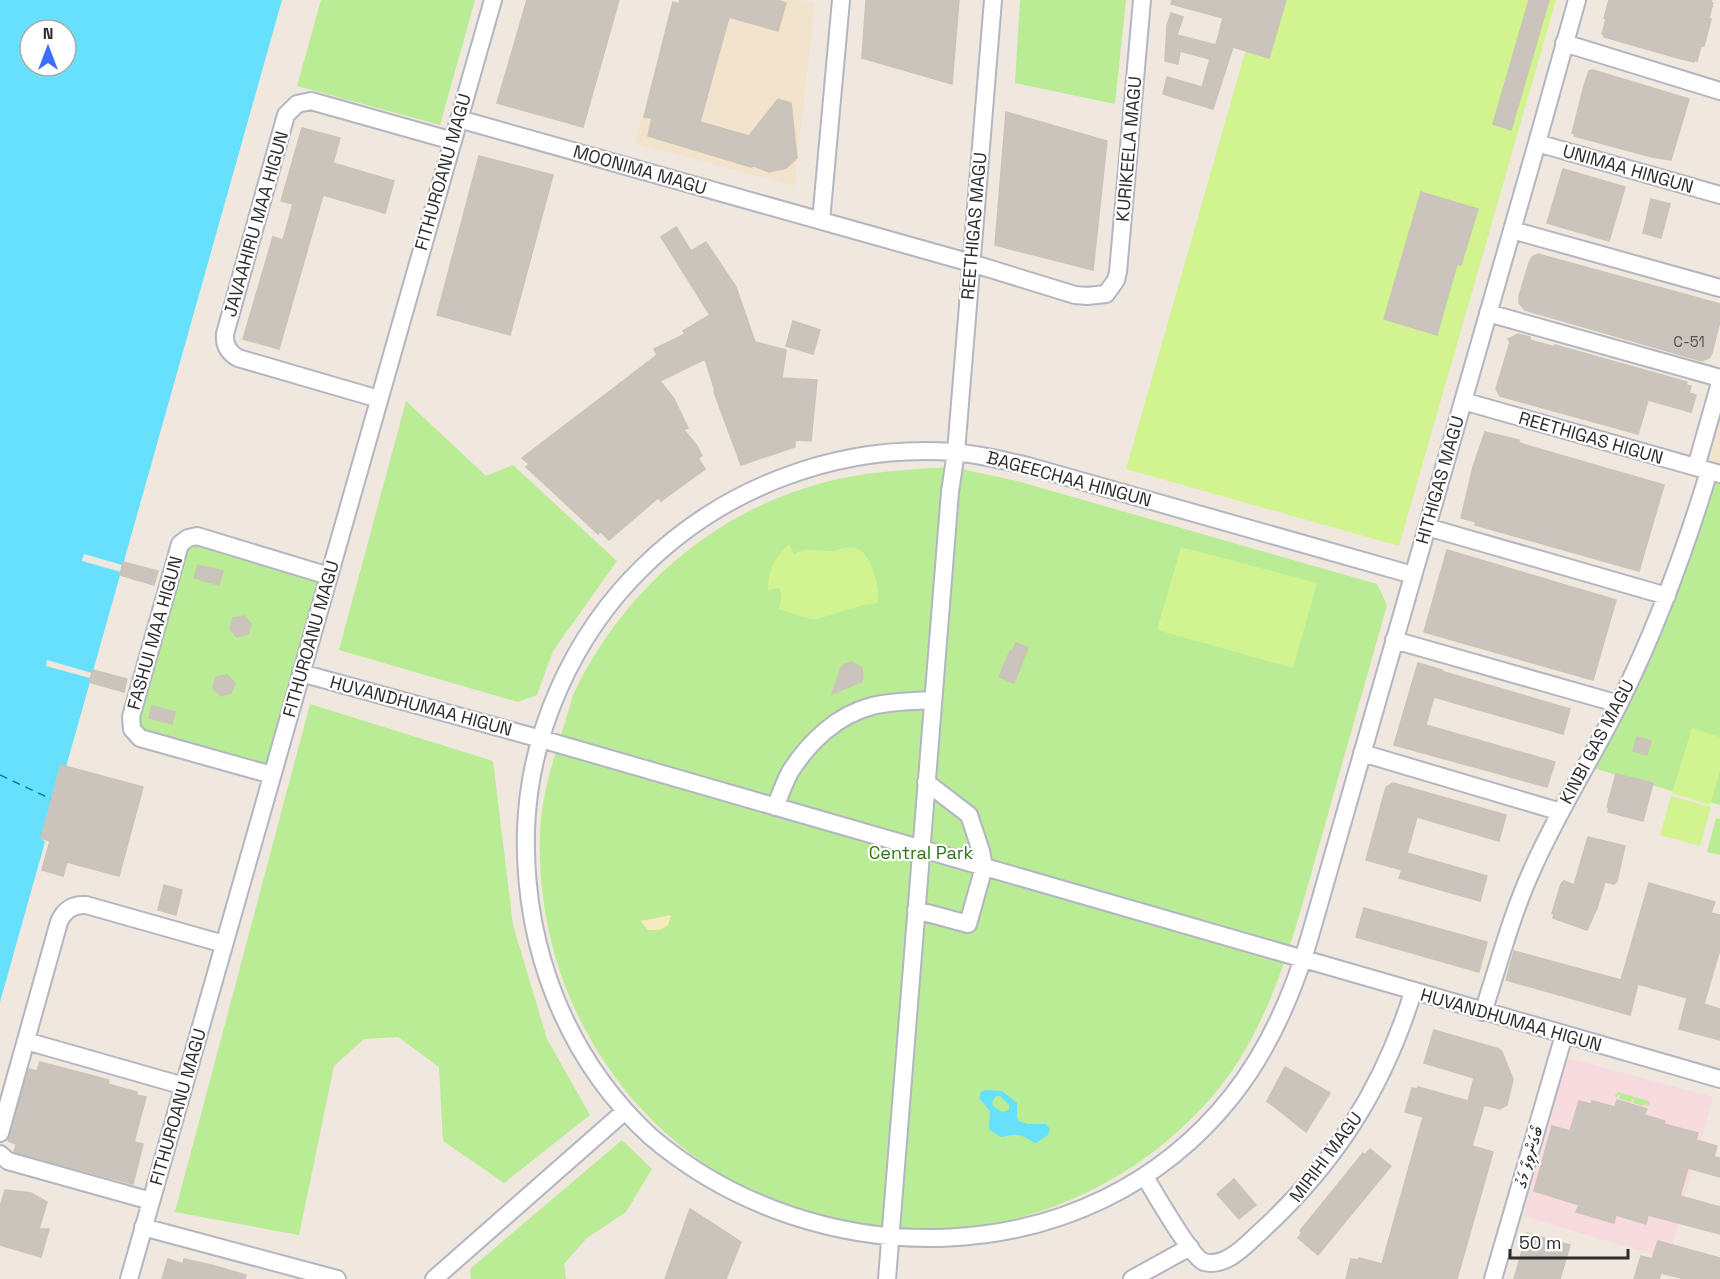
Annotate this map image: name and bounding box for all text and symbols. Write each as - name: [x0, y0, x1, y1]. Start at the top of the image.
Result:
- north arrow: [18, 18, 78, 78]
- text: N: [43, 23, 53, 44]
- street label: KURIKEELA MAGU: [1111, 75, 1146, 223]
- street label: FITHUROANU MAGU: [409, 91, 476, 253]
- street label: JAVAAHIRU MAA HIGUN: [218, 128, 293, 319]
- street label: MOONIMA MAGU: [571, 139, 710, 200]
- street label: UNIMAA HINGUN: [1560, 139, 1696, 198]
- street label: REETHIGAS MAGU: [956, 151, 991, 301]
- house number: C-51: [1673, 332, 1705, 351]
- street label: REETHIGAS HIGUN: [1516, 406, 1666, 469]
- street label: HITHIGAS MAGU: [1410, 413, 1469, 547]
- street label: BAGEECHAA HINGUN: [984, 445, 1154, 512]
- street label: FASHUI MAA HIGUN: [122, 553, 187, 712]
- street label: FITHUROANU MAGU: [277, 558, 344, 720]
- street label: HUVANDHUMAA HIGUN: [328, 670, 515, 741]
- street label: KINBI GAS MAGU: [1554, 676, 1639, 808]
- park label: Central Park: [869, 841, 974, 864]
- street label: HUVANDHUMAA HIGUN: [1418, 983, 1605, 1056]
- street label: FITHUROANU MAGU: [144, 1026, 211, 1188]
- street label: MIRIHI MAGU: [1284, 1107, 1367, 1206]
- street label: ބޯގަންވިލާ މަގު: [1509, 1123, 1549, 1192]
- scale bar: [1510, 1222, 1628, 1260]
- text: 50 m: [1519, 1231, 1561, 1254]

